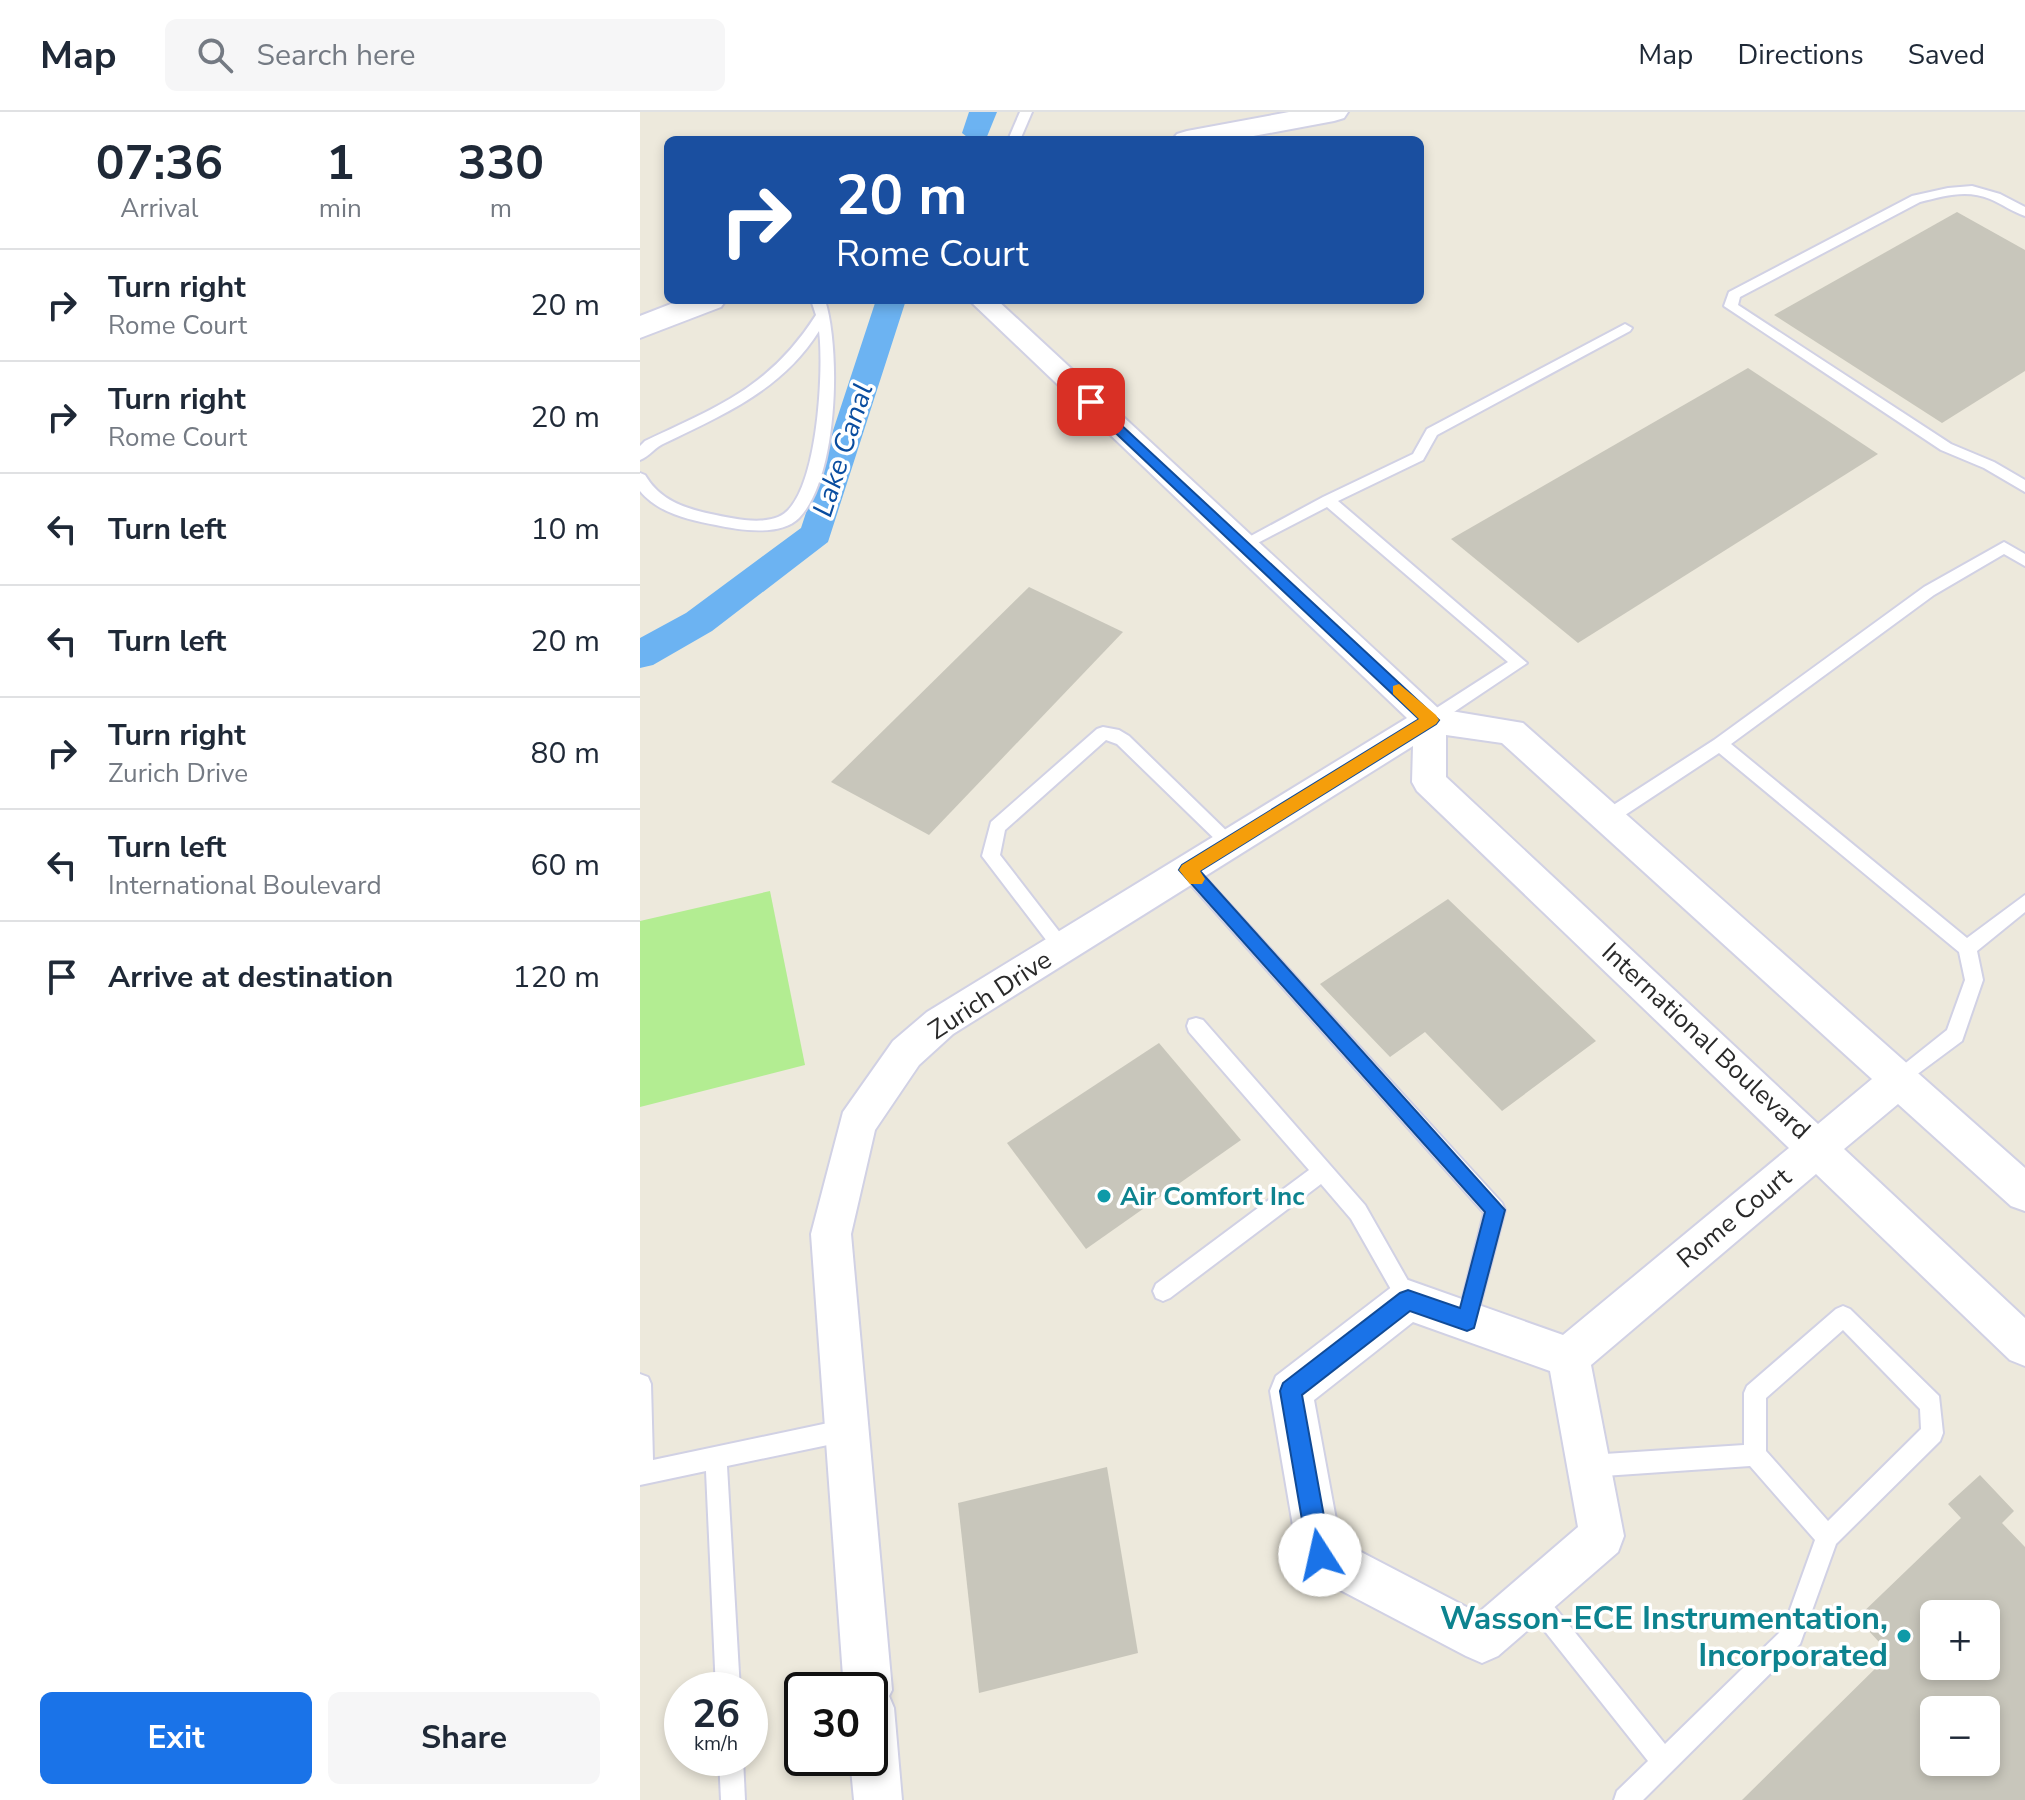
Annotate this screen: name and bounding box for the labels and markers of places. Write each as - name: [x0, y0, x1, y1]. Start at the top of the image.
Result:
- pin: [1057, 368, 1125, 436]
- place label: Air Comfort Inc: [1120, 1179, 1305, 1214]
- marker: Air Comfort Inc: [1095, 1187, 1113, 1205]
- place label: Wasson-ECE Instrumentation, Incorporated: [1440, 1597, 1888, 1677]
- marker: Wasson-ECE Instrumentation, Incorporated: [1895, 1627, 1913, 1645]

